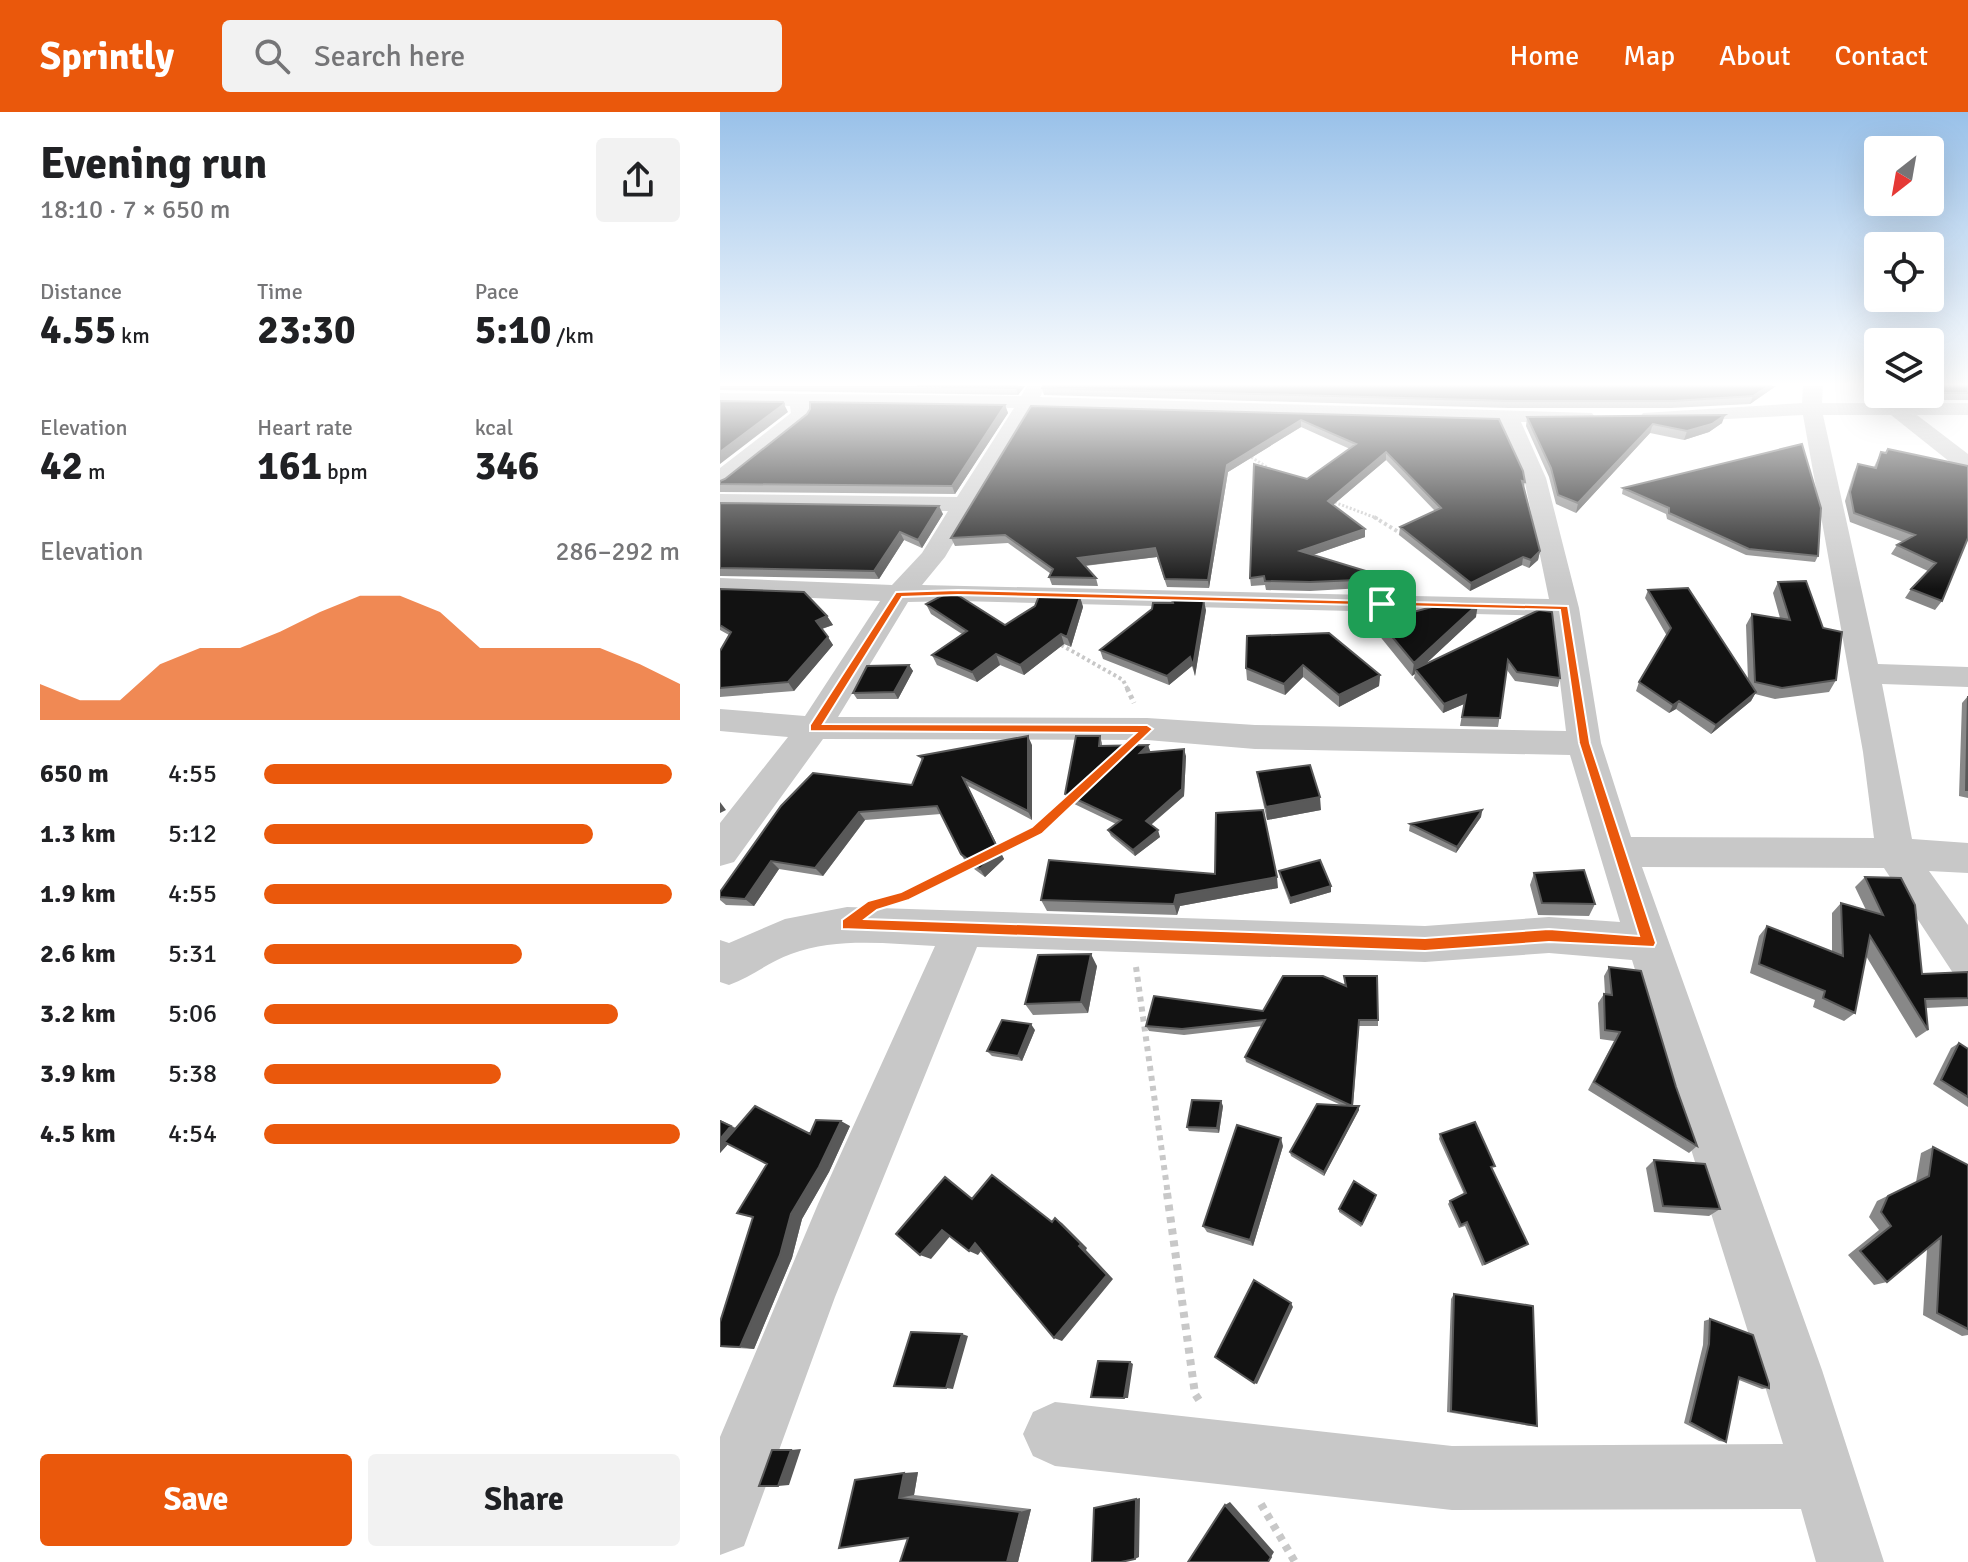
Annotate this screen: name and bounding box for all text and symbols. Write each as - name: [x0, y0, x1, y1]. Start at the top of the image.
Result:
- search box: [222, 20, 782, 92]
- text: Sprintly: [40, 33, 174, 80]
- icon: search: [250, 34, 294, 78]
- text: Search here: [314, 38, 465, 75]
- text: Home: [1510, 39, 1579, 73]
- text: Map: [1623, 39, 1675, 73]
- text: About: [1719, 39, 1791, 73]
- text: Contact: [1835, 39, 1928, 73]
- north arrow: [1864, 136, 1944, 216]
- map controls: [1864, 136, 1944, 408]
- text: Evening run: [40, 137, 267, 191]
- button: share: [596, 138, 680, 222]
- text: 18:10 · 7 × 650 m: [40, 194, 231, 226]
- button: locate: [1864, 232, 1944, 312]
- text: Distance: [40, 278, 122, 305]
- text: Time: [257, 278, 303, 305]
- text: Pace: [475, 278, 519, 305]
- text: 4.55: [40, 305, 116, 355]
- text: 23:30: [257, 305, 356, 355]
- text: 5:10: [475, 305, 551, 355]
- text: km: [116, 322, 150, 349]
- text: /km: [551, 322, 594, 349]
- button: layers: [1864, 328, 1944, 408]
- text: Elevation: [40, 414, 128, 441]
- text: Heart rate: [257, 414, 353, 441]
- text: kcal: [475, 414, 513, 441]
- text: 42: [40, 441, 83, 491]
- text: 161: [257, 441, 322, 491]
- text: 346: [475, 441, 539, 491]
- text: m: [83, 458, 106, 485]
- text: bpm: [322, 458, 368, 485]
- text: Elevation: [40, 536, 144, 568]
- text: 286–292 m: [556, 536, 680, 568]
- pin: [1348, 570, 1416, 638]
- icon: arrive: [1360, 582, 1404, 626]
- text: 650 m: [40, 758, 109, 790]
- text: 4:55: [168, 758, 217, 790]
- text: 1.3 km: [40, 818, 116, 850]
- text: 5:12: [168, 818, 217, 850]
- text: 1.9 km: [40, 878, 116, 910]
- text: 4:55: [168, 878, 217, 910]
- text: 2.6 km: [40, 938, 116, 970]
- text: 5:31: [168, 938, 217, 970]
- text: 3.2 km: [40, 998, 116, 1030]
- text: 5:06: [168, 998, 217, 1030]
- text: 3.9 km: [40, 1058, 116, 1090]
- text: 5:38: [168, 1058, 217, 1090]
- text: 4.5 km: [40, 1118, 116, 1150]
- text: 4:54: [168, 1118, 217, 1150]
- button: Save: [40, 1454, 352, 1546]
- button: Share: [368, 1454, 680, 1546]

